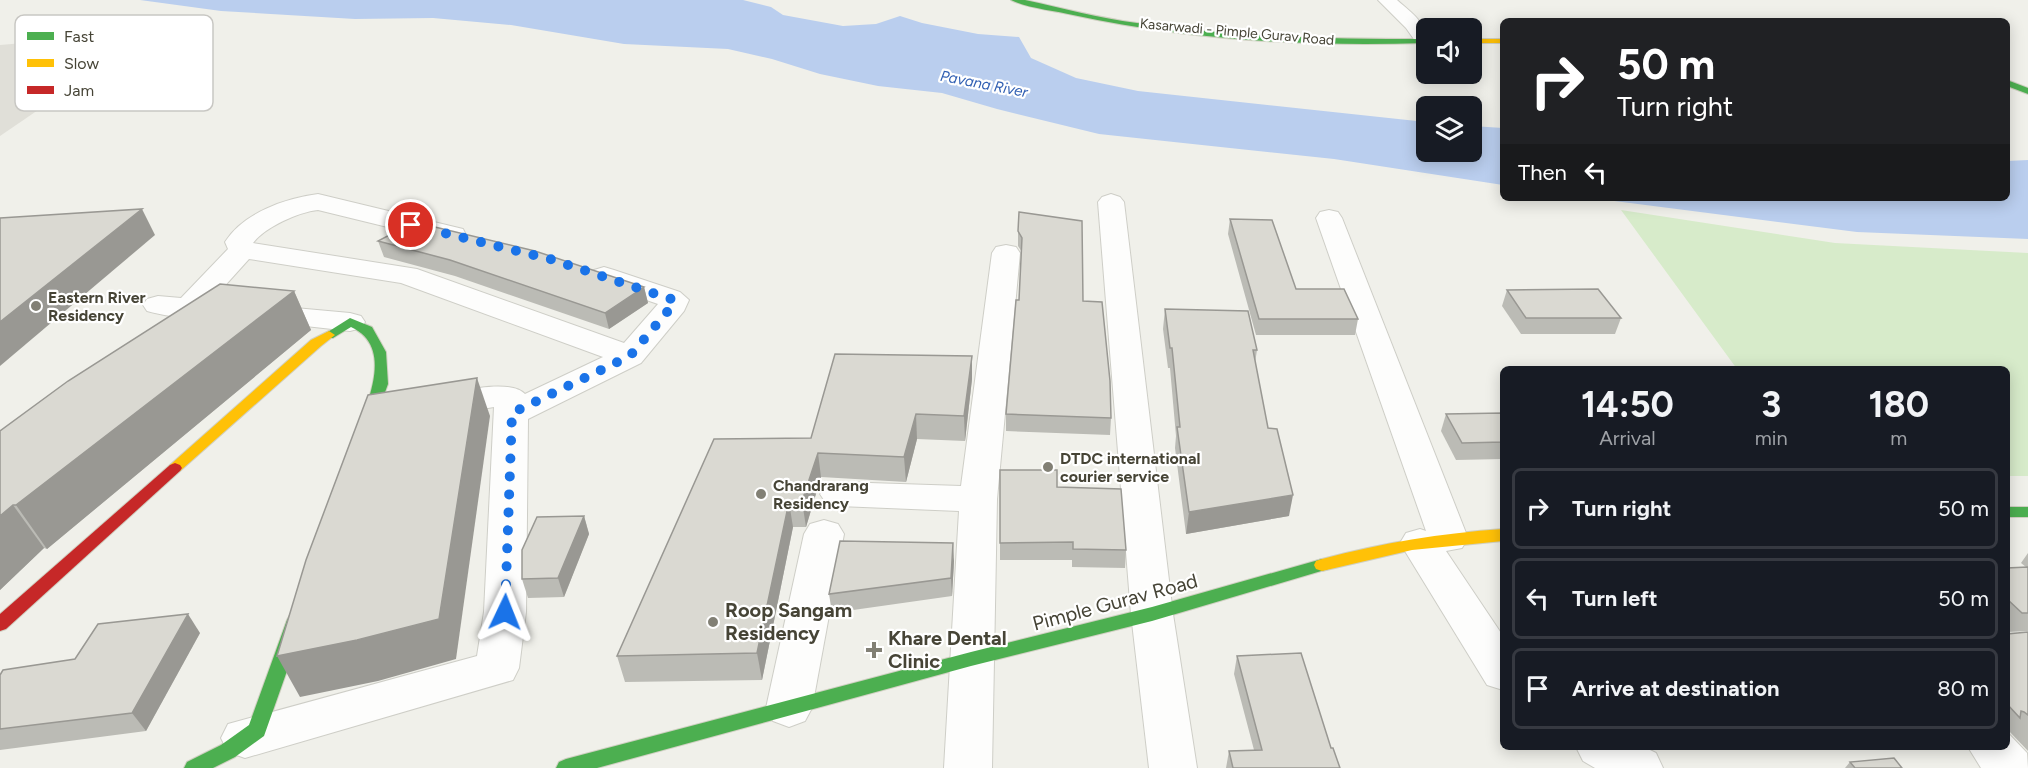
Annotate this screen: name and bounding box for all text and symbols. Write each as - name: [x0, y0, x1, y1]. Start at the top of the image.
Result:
- legend: [15, 15, 213, 111]
- street label: Kasarwadi - Pimple Gurav Road: [1139, 15, 1335, 49]
- map controls: [1416, 18, 1482, 162]
- button: sound: [1416, 18, 1482, 84]
- text: Fast: [64, 27, 94, 46]
- text: 50 m: [1617, 39, 1715, 90]
- icon: right: [1518, 42, 1596, 120]
- text: Slow: [64, 54, 99, 73]
- water label: Pavana River: [939, 67, 1030, 101]
- text: Jam: [64, 81, 94, 100]
- text: Turn right: [1617, 90, 1733, 123]
- button: layers: [1416, 96, 1482, 162]
- icon: left: [1579, 156, 1612, 189]
- text: Then: [1518, 159, 1567, 186]
- pin: [385, 199, 436, 250]
- icon: arrive: [394, 208, 427, 241]
- place label: Eastern River Residency: [48, 288, 146, 325]
- marker: Eastern River Residency: [29, 299, 43, 313]
- text: 14:50: [1581, 383, 1674, 426]
- text: 3: [1761, 383, 1781, 426]
- text: 180: [1869, 383, 1929, 426]
- text: Arrival: [1599, 426, 1656, 450]
- text: min: [1755, 426, 1788, 450]
- text: m: [1890, 426, 1907, 450]
- place label: DTDC international courier service: [1060, 449, 1200, 486]
- marker: DTDC international courier service: [1041, 460, 1055, 474]
- place label: Chandrarang Residency: [773, 476, 869, 513]
- marker: Chandrarang Residency: [754, 487, 768, 501]
- icon: right: [1521, 492, 1554, 525]
- text: Turn right: [1572, 495, 1671, 522]
- text: 50 m: [1938, 495, 1989, 522]
- street label: Pimple Gurav Road: [1030, 568, 1200, 636]
- position arrow: [473, 580, 537, 644]
- icon: left: [1521, 582, 1554, 615]
- text: Turn left: [1572, 585, 1658, 612]
- text: 50 m: [1938, 585, 1989, 612]
- place label: Roop Sangam Residency: [725, 598, 852, 645]
- marker: Roop Sangam Residency: [706, 615, 720, 629]
- place label: Khare Dental Clinic: [888, 626, 1007, 673]
- marker: Khare Dental Clinic: [865, 641, 883, 659]
- icon: arrive: [1521, 672, 1554, 705]
- text: Arrive at destination: [1572, 675, 1780, 702]
- text: 80 m: [1937, 675, 1989, 702]

